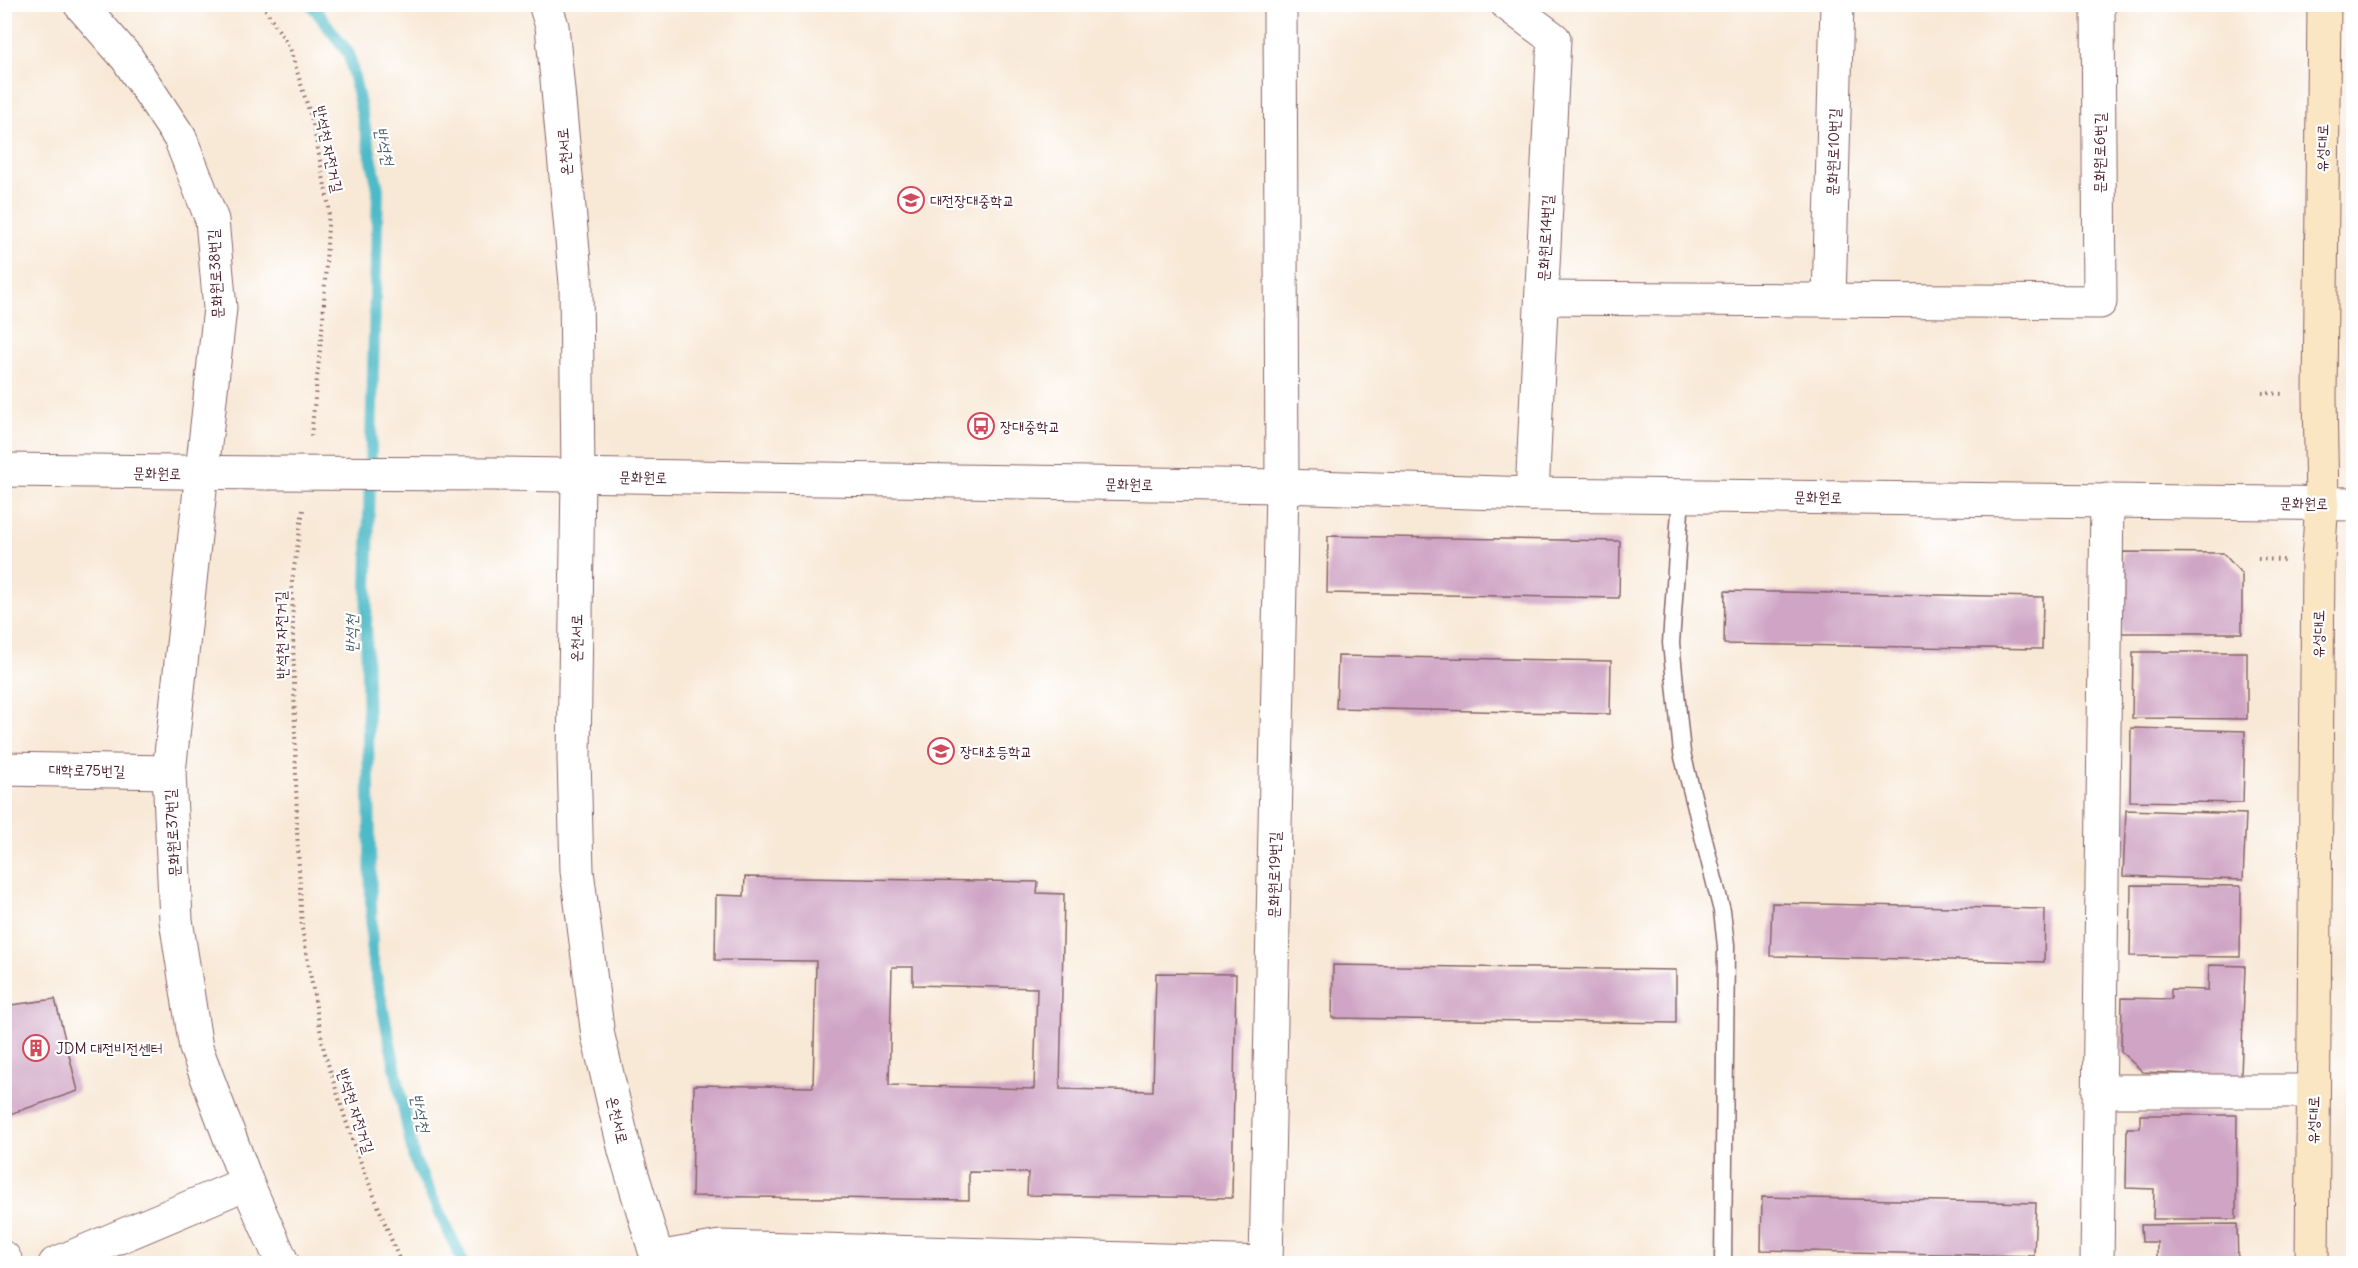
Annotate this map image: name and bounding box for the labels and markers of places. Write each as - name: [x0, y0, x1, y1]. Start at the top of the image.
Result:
- school or university icon: 대전장대중학교: [896, 185, 926, 215]
- place label: 대전장대중학교: [930, 191, 1015, 210]
- bus stop icon: 장대중학교: [966, 411, 996, 441]
- place label: 장대중학교: [1000, 417, 1060, 436]
- school or university icon: 장대초등학교: [926, 736, 956, 766]
- place label: 장대초등학교: [960, 742, 1032, 761]
- building icon: JDM 대전비전센터: [21, 1033, 51, 1063]
- place label: JDM 대전비전센터: [56, 1039, 163, 1058]

